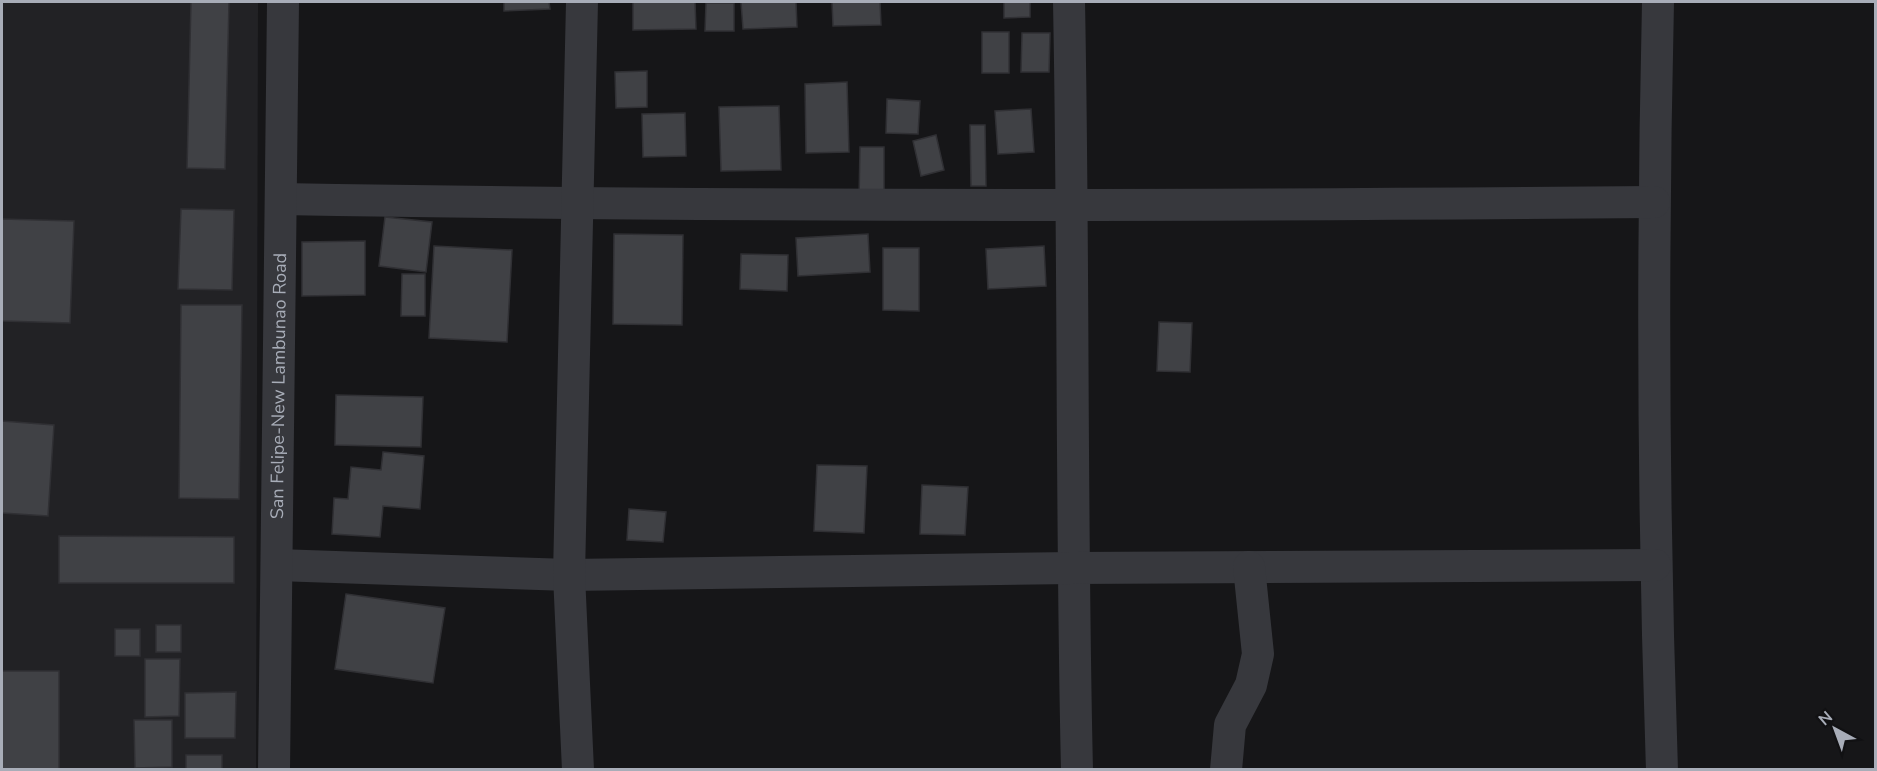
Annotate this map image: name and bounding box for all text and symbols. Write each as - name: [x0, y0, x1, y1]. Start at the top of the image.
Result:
- street label: San Felipe-New Lambunao Road: [265, 253, 292, 519]
- north arrow: [1805, 699, 1865, 759]
- text: N: [1814, 706, 1838, 731]

